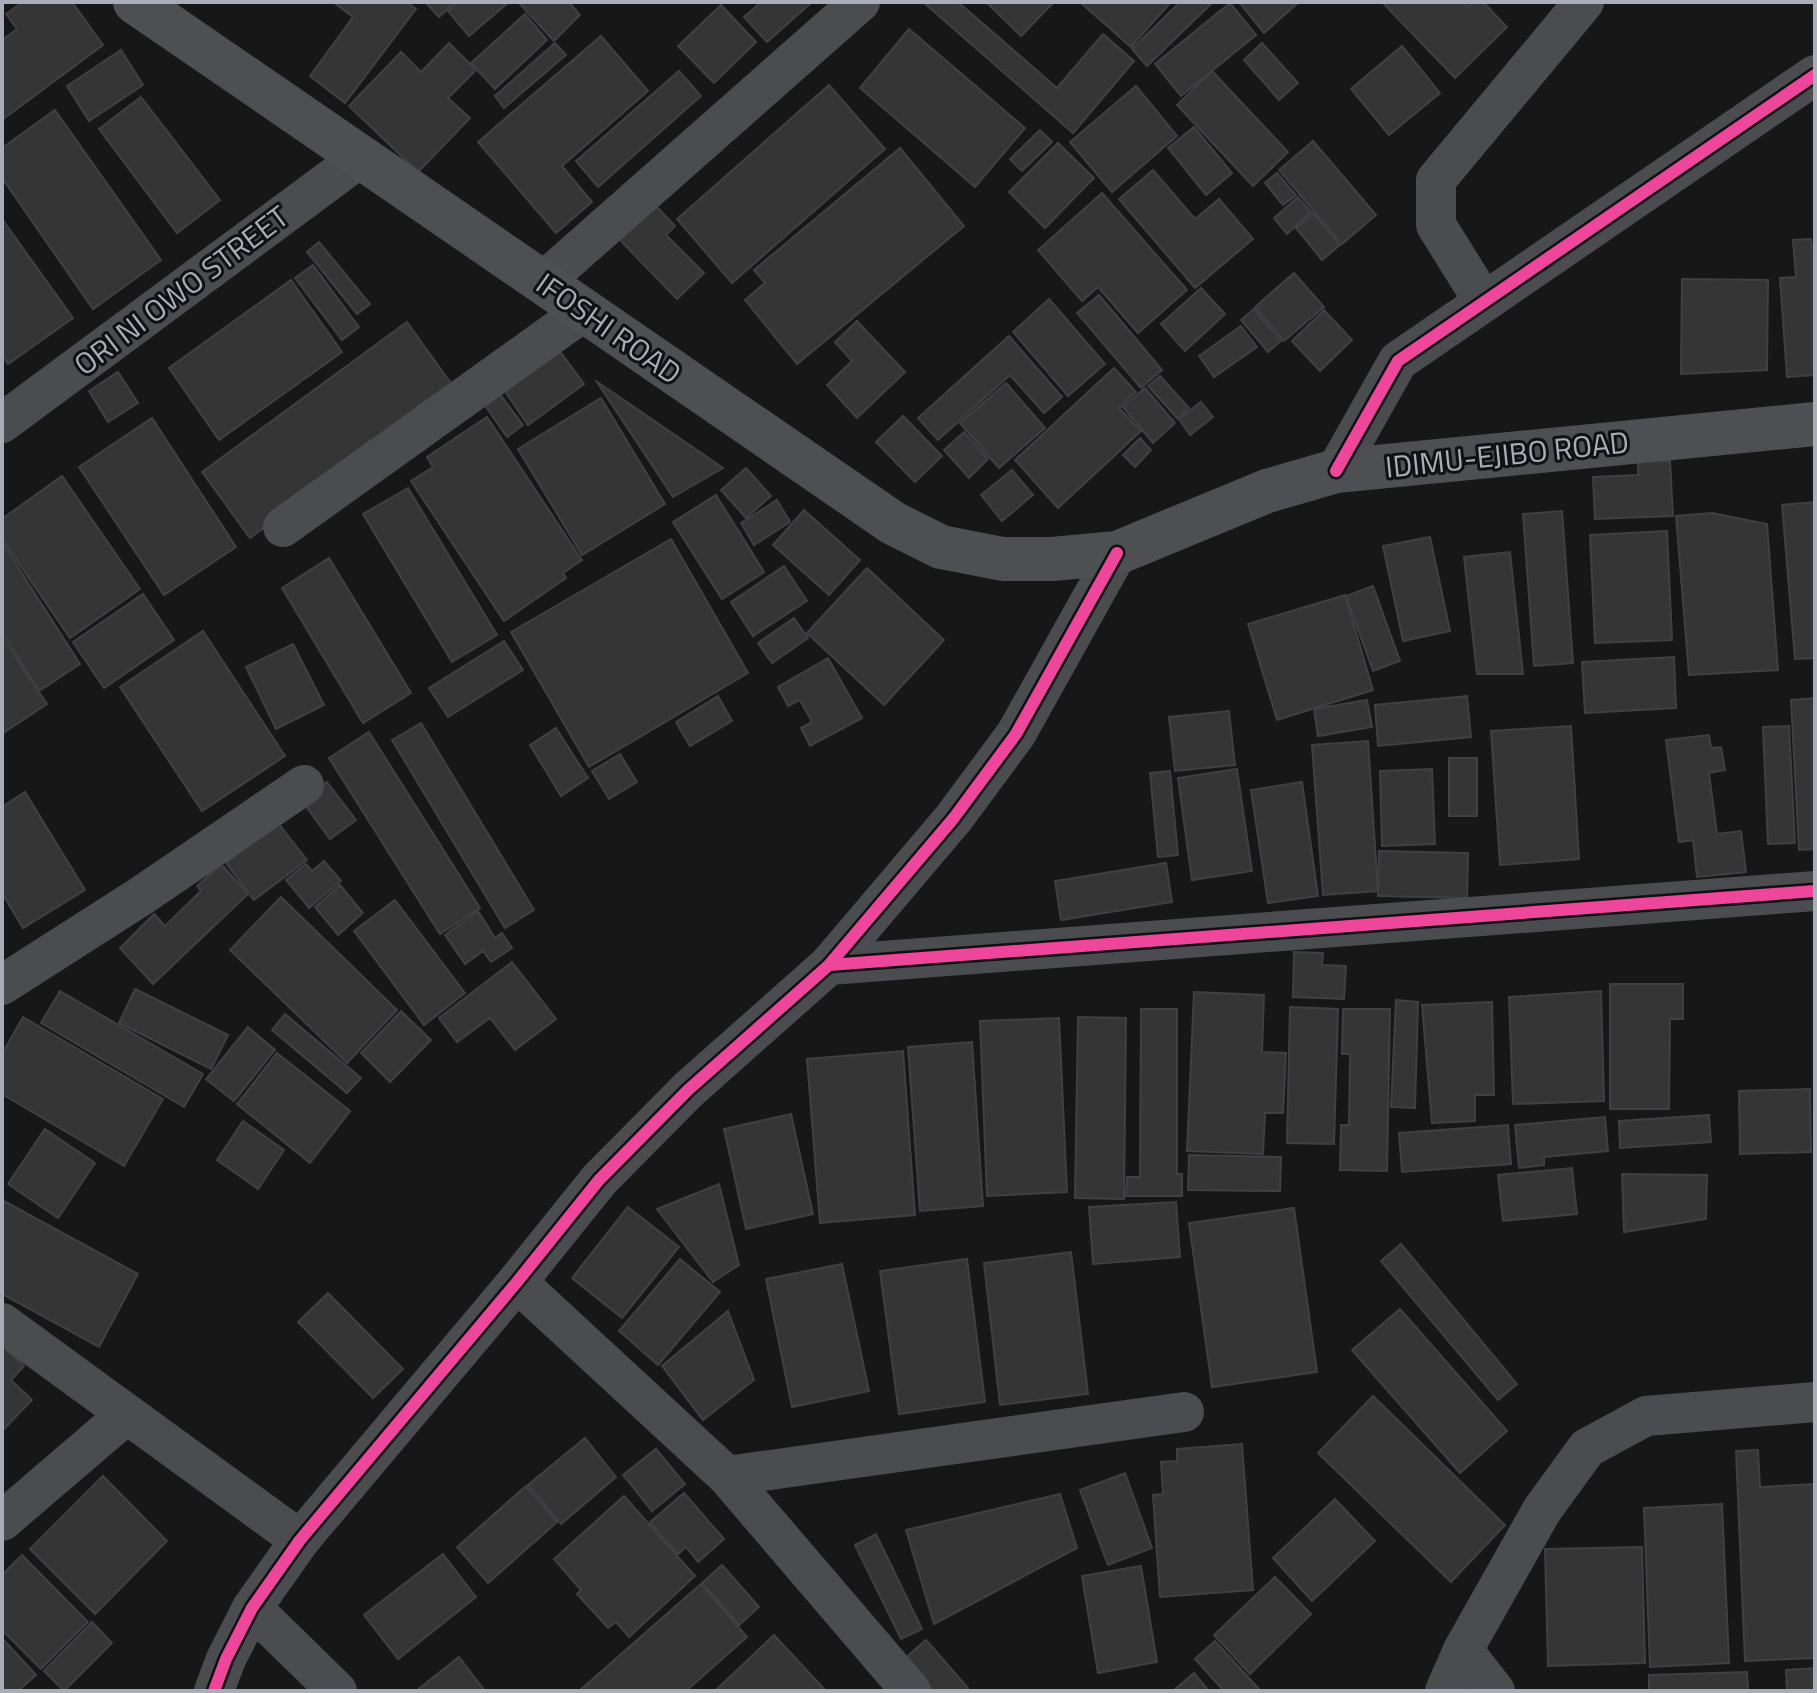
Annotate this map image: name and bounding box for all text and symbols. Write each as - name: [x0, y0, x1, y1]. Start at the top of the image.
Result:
- street label: ORI NI OWO STREET: [64, 194, 298, 386]
- street label: IFOSHI ROAD: [527, 261, 691, 395]
- street label: IDIMU-EJIBO ROAD: [1383, 418, 1631, 490]

